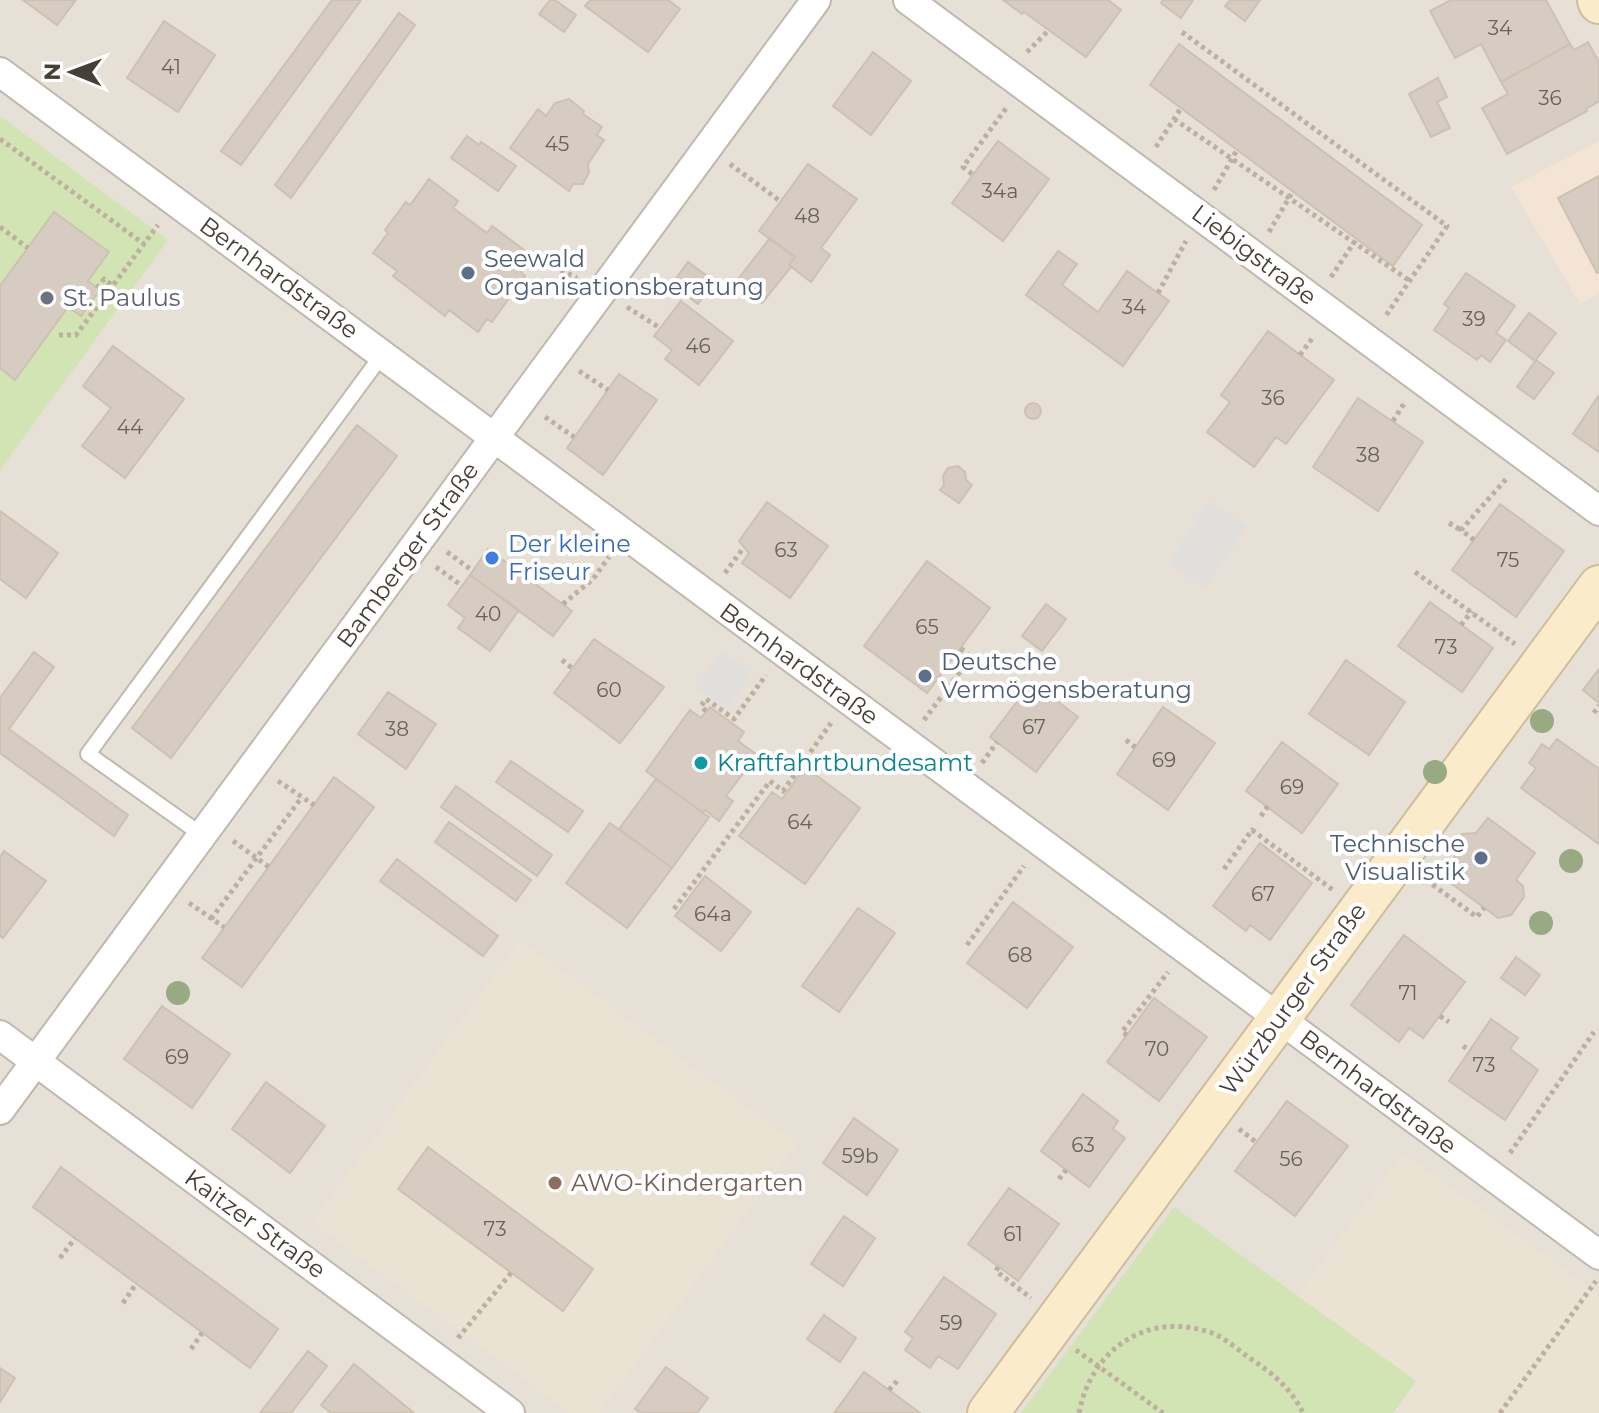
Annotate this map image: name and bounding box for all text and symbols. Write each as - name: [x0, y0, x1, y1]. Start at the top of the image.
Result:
- house number: 34: [1488, 16, 1512, 40]
- north arrow: [32, 32, 112, 112]
- house number: 41: [161, 55, 181, 79]
- text: N: [39, 63, 66, 81]
- house number: 36: [1538, 86, 1562, 110]
- house number: 45: [545, 132, 569, 156]
- house number: 34a: [982, 179, 1018, 203]
- street label: Liebigstraße: [1186, 198, 1323, 311]
- house number: 48: [794, 204, 820, 228]
- street label: Bernhardstraße: [194, 210, 364, 345]
- place label: Seewald Organisationsberatung: [484, 244, 764, 301]
- marker: Seewald Organisationsberatung: [459, 264, 477, 282]
- place label: St. Paulus: [63, 283, 181, 312]
- marker: St. Paulus: [38, 289, 56, 307]
- house number: 34: [1122, 295, 1146, 319]
- house number: 39: [1462, 307, 1486, 331]
- house number: 46: [685, 334, 711, 358]
- house number: 36: [1261, 386, 1285, 410]
- house number: 44: [117, 415, 143, 439]
- house number: 38: [1356, 443, 1380, 467]
- street label: Bamberger Straße: [330, 456, 485, 653]
- place label: Der kleine Friseur: [508, 529, 631, 586]
- house number: 63: [774, 538, 798, 562]
- house number: 75: [1497, 548, 1519, 572]
- marker: Der kleine Friseur: [483, 549, 501, 567]
- street label: Bernhardstraße: [714, 596, 884, 731]
- house number: 40: [475, 602, 501, 626]
- house number: 65: [915, 615, 939, 639]
- house number: 73: [1435, 635, 1457, 659]
- place label: Deutsche Vermögensberatung: [941, 647, 1192, 704]
- marker: Deutsche Vermögensberatung: [916, 667, 934, 685]
- house number: 60: [596, 678, 622, 702]
- house number: 67: [1022, 715, 1046, 739]
- house number: 38: [385, 717, 409, 741]
- place label: Kraftfahrtbundesamt: [717, 748, 973, 777]
- house number: 69: [1152, 748, 1176, 772]
- marker: Kraftfahrtbundesamt: [692, 754, 710, 772]
- house number: 69: [1280, 775, 1304, 799]
- house number: 64: [787, 810, 813, 834]
- place label: Technische Visualistik: [1330, 829, 1466, 886]
- marker: Technische Visualistik: [1472, 849, 1490, 867]
- house number: 67: [1251, 882, 1275, 906]
- street label: Würzburger Straße: [1213, 897, 1372, 1100]
- house number: 64a: [694, 902, 732, 926]
- house number: 68: [1008, 943, 1032, 967]
- house number: 71: [1398, 981, 1418, 1005]
- street label: Bernhardstraße: [1294, 1023, 1463, 1160]
- house number: 70: [1145, 1037, 1169, 1061]
- house number: 69: [165, 1045, 189, 1069]
- house number: 73: [1473, 1053, 1495, 1077]
- house number: 63: [1071, 1133, 1095, 1157]
- house number: 59b: [841, 1144, 879, 1168]
- house number: 56: [1279, 1147, 1303, 1171]
- street label: Kaitzer Straße: [179, 1163, 331, 1284]
- place label: AWO-Kindergarten: [571, 1168, 803, 1197]
- marker: AWO-Kindergarten: [546, 1174, 564, 1192]
- house number: 73: [484, 1217, 506, 1241]
- house number: 61: [1003, 1222, 1023, 1246]
- house number: 59: [939, 1311, 963, 1335]

